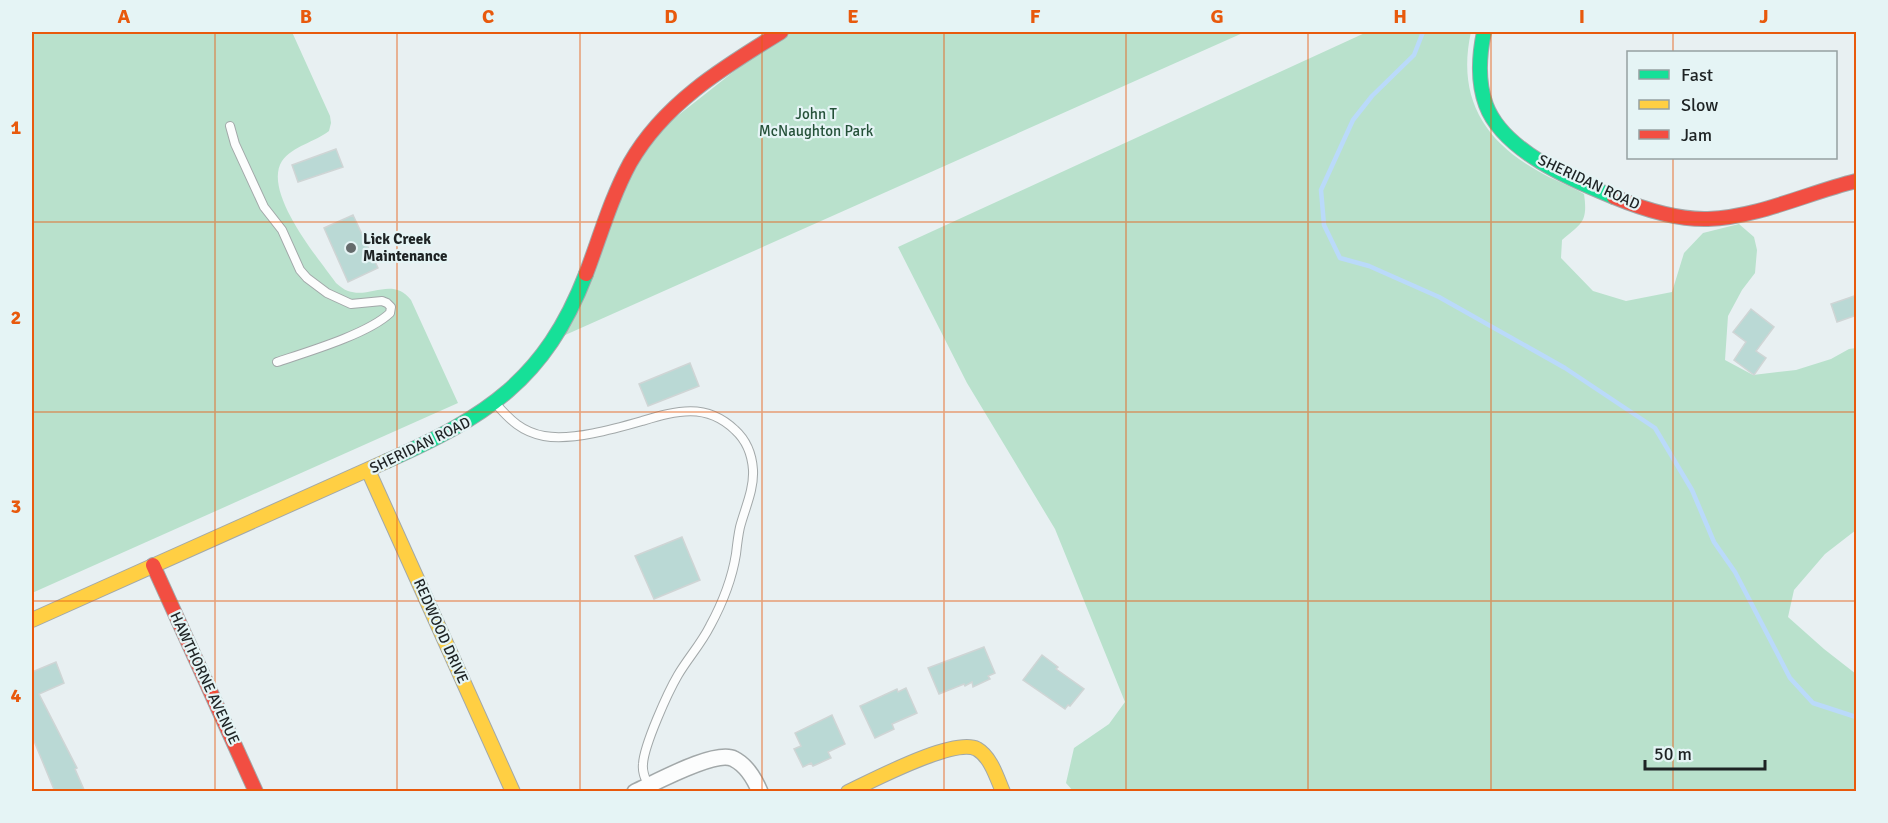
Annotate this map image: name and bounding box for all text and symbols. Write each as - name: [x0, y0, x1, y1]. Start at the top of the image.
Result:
- text: A: [118, 4, 131, 29]
- text: B: [300, 4, 312, 29]
- text: C: [482, 4, 494, 29]
- text: D: [664, 4, 678, 29]
- text: E: [847, 4, 859, 29]
- text: F: [1030, 4, 1041, 29]
- text: G: [1210, 4, 1224, 29]
- text: H: [1393, 4, 1407, 29]
- text: I: [1579, 4, 1585, 29]
- text: J: [1759, 4, 1769, 29]
- legend: [1627, 51, 1837, 159]
- text: Fast: [1681, 64, 1713, 86]
- text: Slow: [1681, 94, 1718, 116]
- park label: John T McNaughton Park: [759, 105, 874, 140]
- text: 1: [11, 115, 22, 140]
- text: Jam: [1681, 124, 1712, 146]
- street label: SHERIDAN ROAD: [1535, 151, 1643, 213]
- place label: Lick Creek Maintenance: [363, 230, 447, 265]
- marker: Lick Creek Maintenance: [344, 241, 358, 255]
- text: 2: [11, 305, 21, 330]
- street label: SHERIDAN ROAD: [367, 413, 473, 477]
- text: 3: [11, 494, 21, 519]
- street label: REDWOOD DRIVE: [410, 576, 472, 686]
- street label: HAWTHORNE AVENUE: [166, 609, 244, 747]
- text: 4: [11, 683, 22, 708]
- scale bar: [1645, 733, 1765, 771]
- text: 50 m: [1654, 743, 1692, 765]

